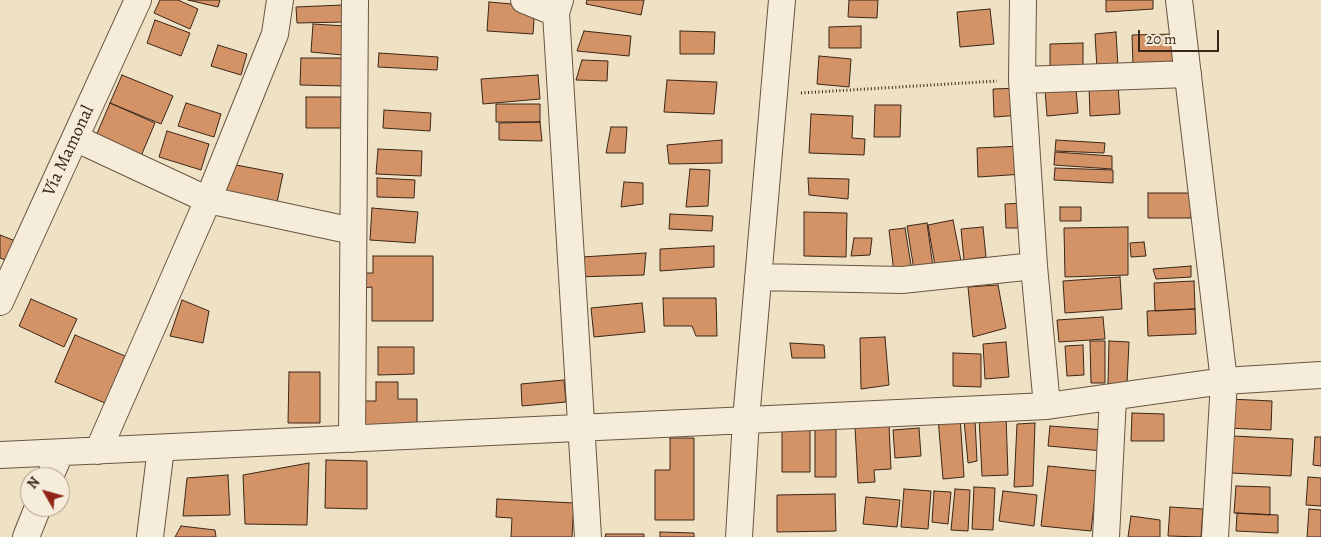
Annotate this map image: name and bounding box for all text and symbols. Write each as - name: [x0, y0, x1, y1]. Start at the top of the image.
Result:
- scale bar: [1141, 20, 1222, 52]
- text: 20 m: [1146, 29, 1177, 49]
- street label: Vía Mamonal: [39, 102, 99, 200]
- north arrow: [20, 467, 70, 517]
- text: N: [23, 473, 44, 493]

